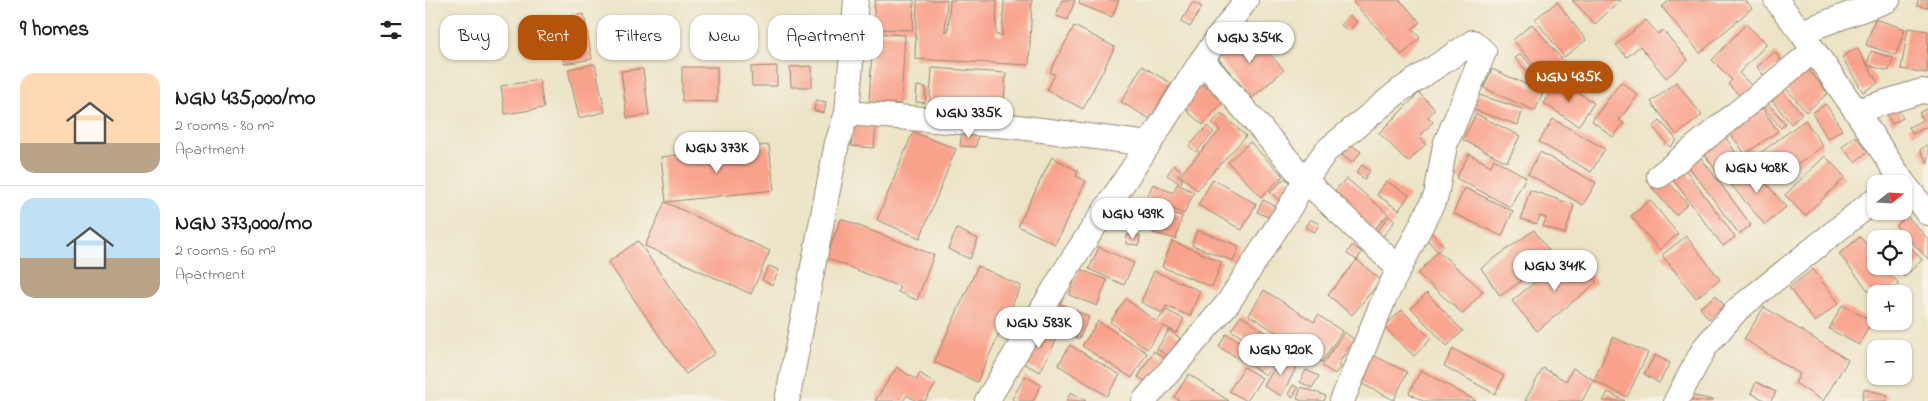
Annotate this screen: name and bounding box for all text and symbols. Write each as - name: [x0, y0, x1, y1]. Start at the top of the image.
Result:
- text: 9 homes: [20, 15, 89, 45]
- chip: Buy: [440, 15, 508, 60]
- chip: Rent: [518, 15, 587, 60]
- chip: Filters: [597, 15, 680, 60]
- chip: New: [690, 15, 758, 60]
- chip: Apartment: [768, 15, 883, 60]
- icon: filters: [377, 16, 405, 44]
- pin: NGN 354K: [1198, 22, 1302, 64]
- text: NGN 354K: [1217, 26, 1283, 50]
- pin: NGN 435K: [1517, 61, 1621, 103]
- text: NGN 435K: [1536, 65, 1602, 89]
- text: NGN 435,000/mo: [175, 84, 316, 114]
- icon: home: [60, 93, 120, 153]
- pin: NGN 335K: [917, 96, 1021, 139]
- text: NGN 335K: [936, 101, 1002, 125]
- text: 2 rooms · 80 m²: [175, 114, 275, 138]
- pin: NGN 373K: [665, 132, 769, 174]
- text: NGN 373K: [685, 136, 749, 160]
- text: Apartment: [175, 138, 245, 162]
- pin: NGN 408K: [1705, 152, 1809, 194]
- text: NGN 408K: [1726, 156, 1788, 180]
- north arrow: [1867, 175, 1913, 220]
- map controls: [1867, 175, 1912, 385]
- pin: NGN 439K: [1081, 198, 1185, 240]
- text: NGN 439K: [1102, 202, 1164, 226]
- text: NGN 373,000/mo: [175, 209, 312, 239]
- icon: home: [60, 218, 120, 278]
- button: locate: [1867, 230, 1912, 275]
- text: 2 rooms · 60 m²: [175, 239, 276, 263]
- pin: NGN 341K: [1503, 250, 1607, 292]
- text: NGN 341K: [1524, 254, 1586, 278]
- text: Apartment: [175, 263, 245, 287]
- button: +: [1867, 285, 1912, 330]
- pin: NGN 583K: [987, 306, 1091, 349]
- text: NGN 583K: [1006, 311, 1072, 335]
- pin: NGN 920K: [1229, 334, 1333, 376]
- text: NGN 920K: [1249, 338, 1313, 362]
- button: −: [1867, 340, 1912, 385]

